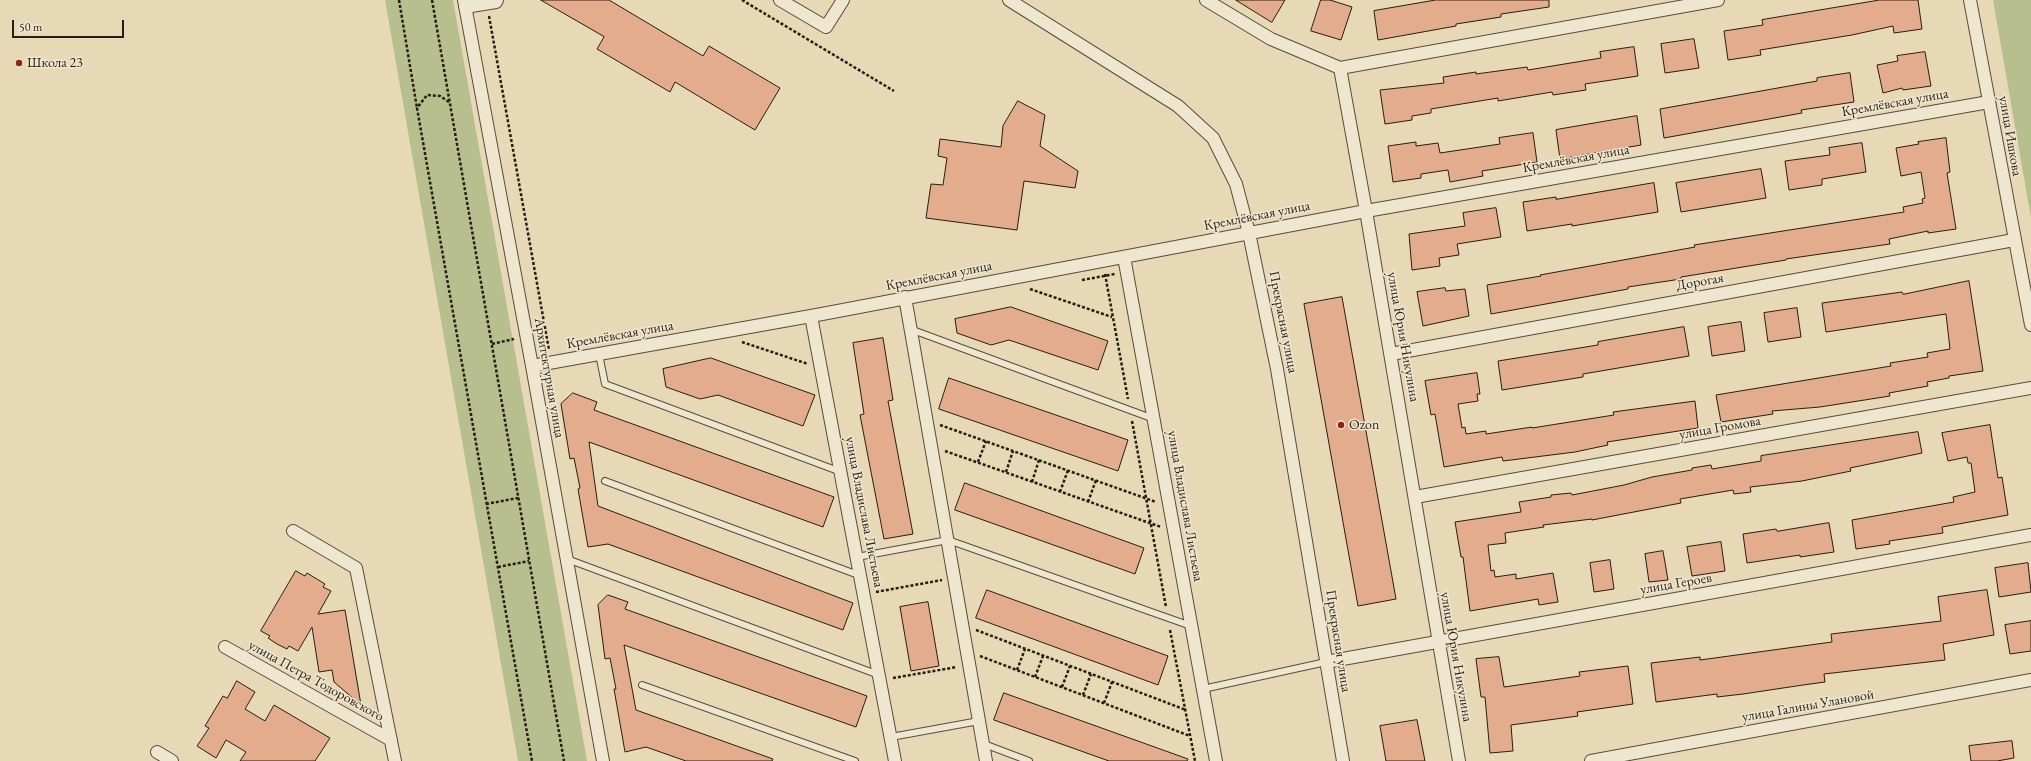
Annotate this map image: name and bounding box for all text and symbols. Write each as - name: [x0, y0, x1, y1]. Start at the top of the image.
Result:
- scale bar: [14, 12, 126, 38]
- text: 50 m: [19, 19, 42, 35]
- place label: Школа 23: [27, 55, 83, 71]
- marker: Школа 23: [14, 58, 24, 68]
- street label: Кремлёвская улица: [1840, 85, 1950, 121]
- street label: улица Ишкова: [1995, 95, 2025, 177]
- street label: Кремлёвская улица: [1521, 141, 1631, 177]
- street label: Кремлёвская улица: [1202, 197, 1312, 235]
- street label: Кремлёвская улица: [884, 257, 994, 295]
- street label: Прекрасная улица: [1265, 270, 1301, 374]
- street label: Дорогая: [1675, 270, 1725, 294]
- street label: улица Юрия Никулина: [1383, 271, 1423, 403]
- street label: Архитектурная улица: [530, 317, 568, 439]
- street label: Кремлёвская улица: [565, 317, 675, 353]
- street label: улица Громова: [1678, 413, 1762, 443]
- place label: Ozon: [1349, 417, 1379, 433]
- marker: Ozon: [1336, 420, 1346, 430]
- street label: улица Владислава Листьева: [1163, 429, 1207, 583]
- street label: улица Владислава Листьева: [841, 435, 887, 589]
- street label: улица Героев: [1639, 569, 1713, 599]
- street label: Прекрасная улица: [1322, 588, 1354, 694]
- street label: улица Юрия Никулина: [1436, 591, 1476, 723]
- street label: улица Петра Тодоровского: [245, 637, 387, 725]
- street label: улица Галины Улановой: [1741, 686, 1875, 726]

